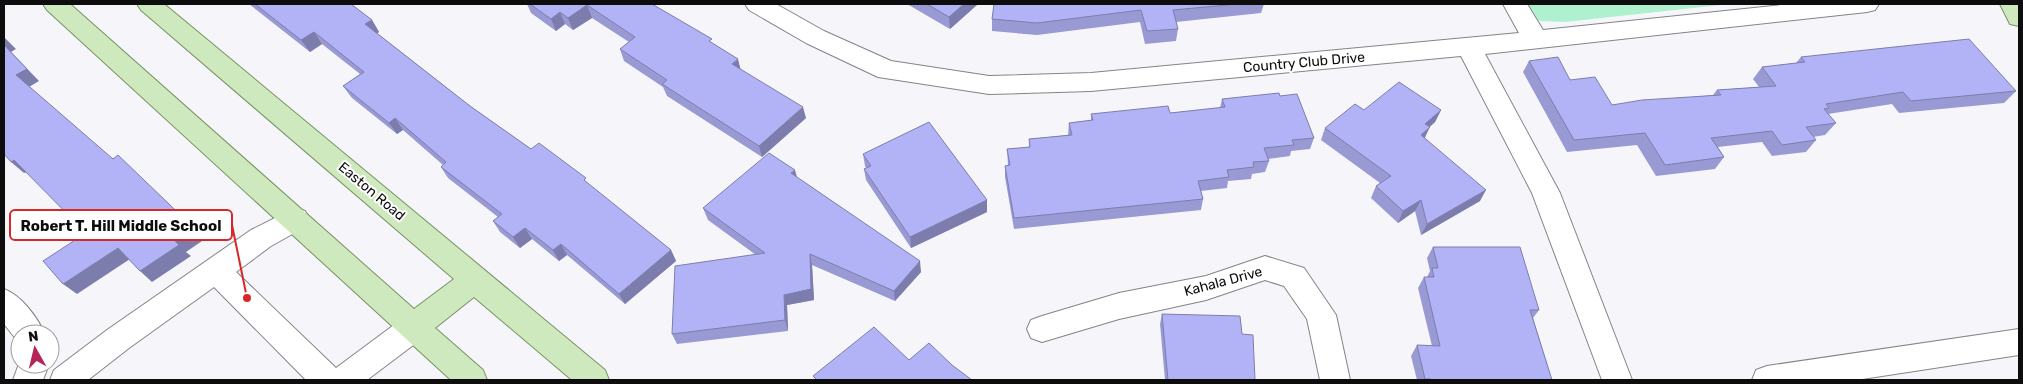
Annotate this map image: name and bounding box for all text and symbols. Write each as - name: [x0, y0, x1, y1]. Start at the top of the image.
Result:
- street label: Country Club Drive: [1242, 49, 1366, 76]
- street label: Easton Road: [335, 159, 409, 224]
- callout: Robert T. Hill Middle School: [10, 210, 232, 240]
- text: Robert T. Hill Middle School: [21, 217, 221, 235]
- street label: Kahala Drive: [1182, 263, 1264, 300]
- north arrow: [10, 324, 60, 374]
- text: N: [27, 328, 39, 346]

